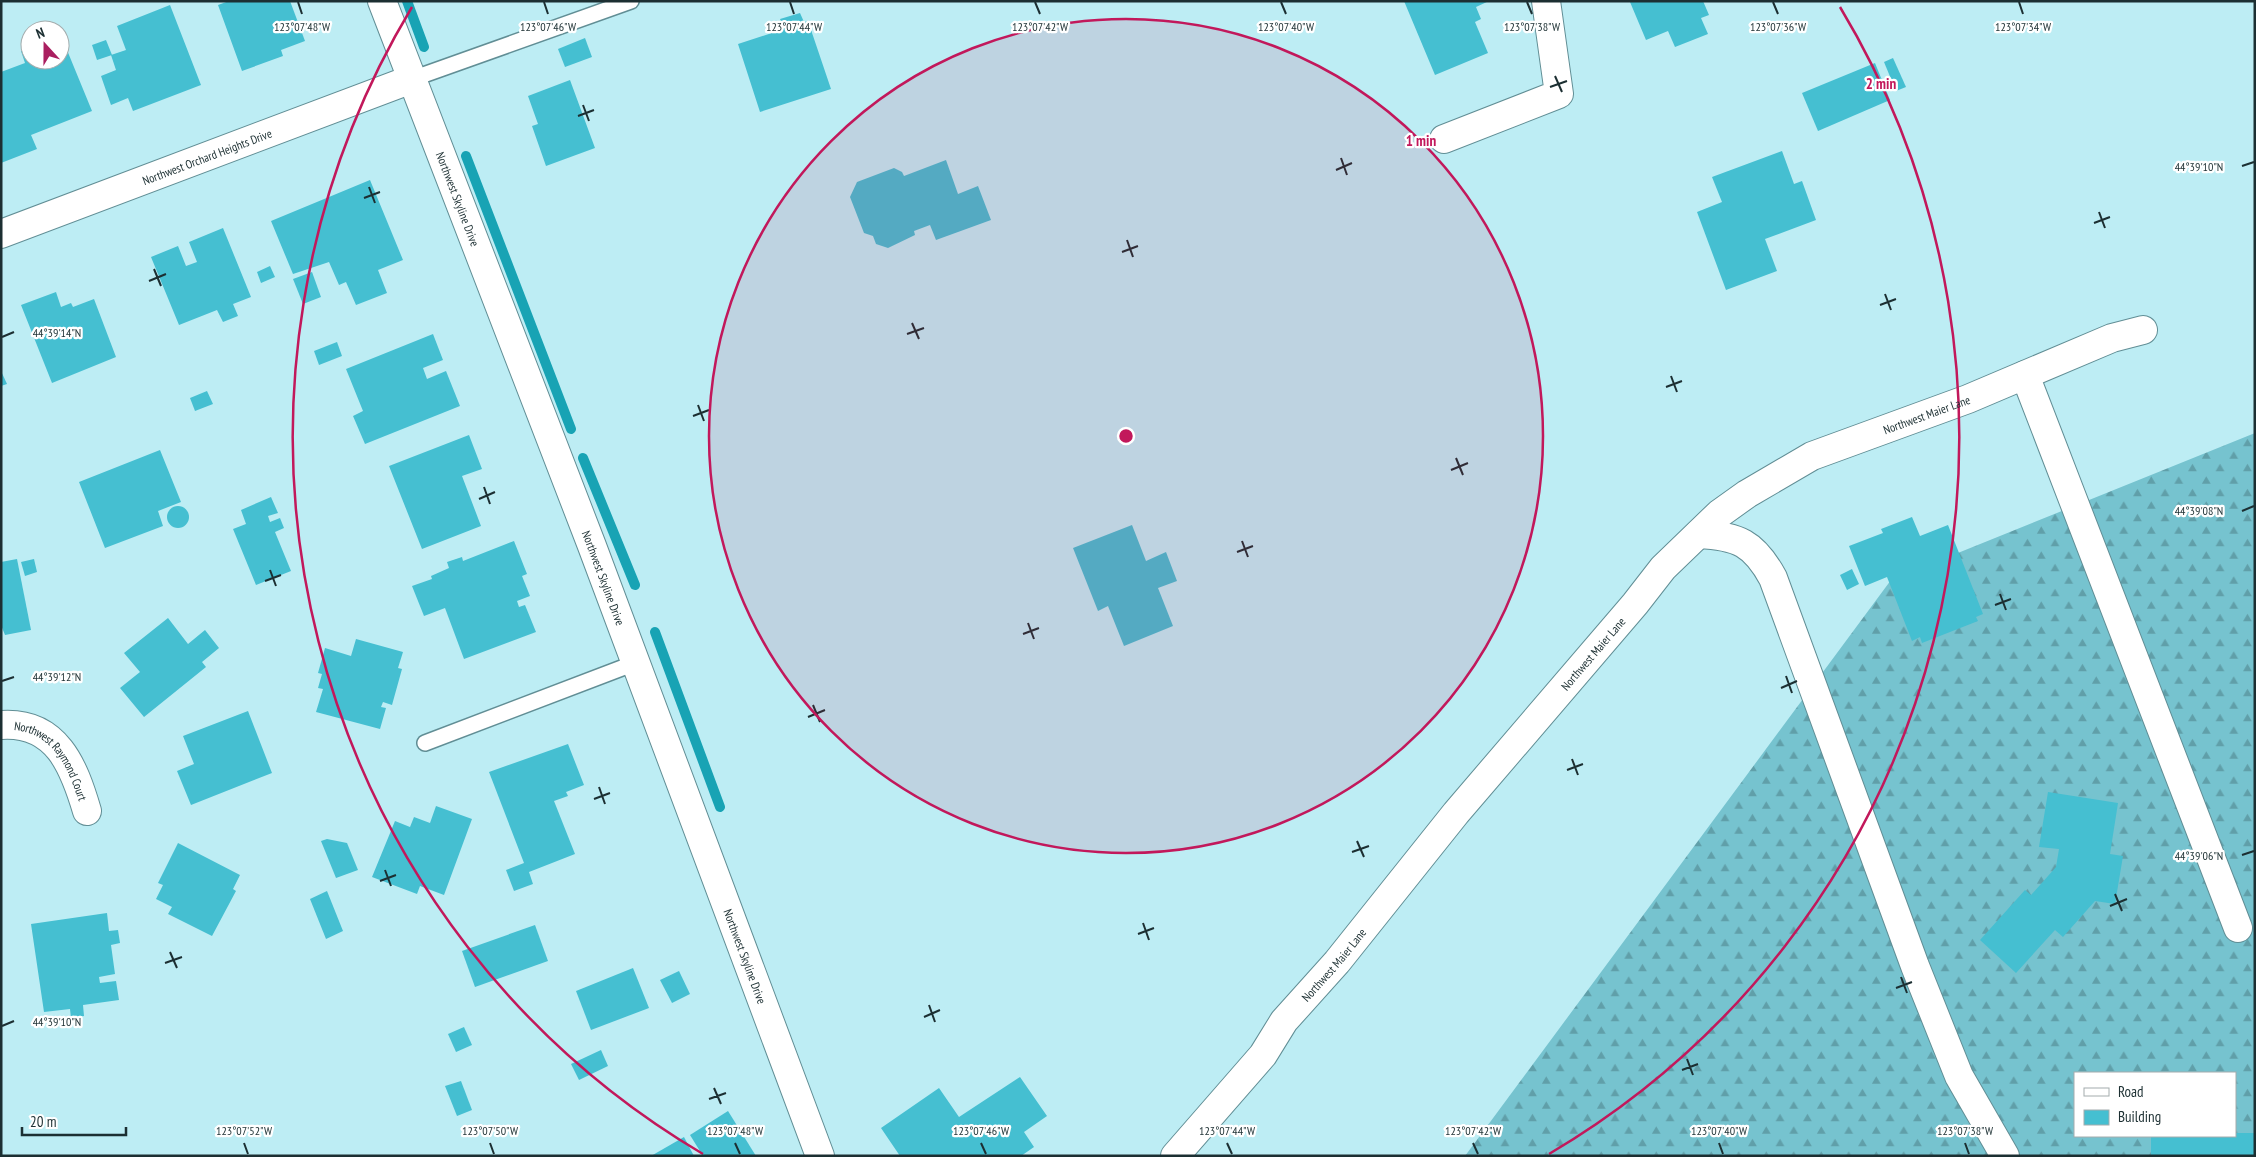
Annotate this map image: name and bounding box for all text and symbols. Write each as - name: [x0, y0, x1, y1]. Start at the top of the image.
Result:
- text: 123°07'48"W: [274, 19, 330, 34]
- text: 123°07'46"W: [520, 19, 576, 34]
- text: 123°07'44"W: [766, 19, 822, 34]
- text: 123°07'42"W: [1012, 19, 1068, 34]
- text: 123°07'40"W: [1258, 19, 1314, 34]
- text: 123°07'38"W: [1504, 19, 1560, 34]
- text: 123°07'36"W: [1750, 19, 1806, 34]
- text: 123°07'34"W: [1995, 19, 2051, 34]
- north arrow: [20, 20, 70, 70]
- text: N: [34, 23, 47, 43]
- text: 2 min: [1866, 74, 1896, 93]
- street label: Northwest Orchard Heights Drive: [140, 125, 274, 188]
- text: 1 min: [1406, 131, 1436, 150]
- street label: Northwest Skyline Drive: [433, 149, 483, 248]
- text: 44°39'10"N: [2175, 159, 2223, 174]
- text: 44°39'14"N: [33, 325, 81, 340]
- street label: Northwest Maier Lane: [1881, 391, 1972, 437]
- centre of rings: [1117, 427, 1135, 445]
- text: 44°39'08"N: [2175, 503, 2223, 518]
- street label: Northwest Skyline Drive: [579, 528, 628, 627]
- street label: Northwest Maier Lane: [1557, 614, 1628, 693]
- text: 44°39'12"N: [33, 669, 81, 684]
- street label: Northwest Raymond Court: [13, 718, 91, 803]
- text: 44°39'06"N: [2175, 848, 2223, 863]
- street label: Northwest Skyline Drive: [721, 907, 770, 1006]
- street label: Northwest Maier Lane: [1298, 925, 1369, 1004]
- text: 44°39'10"N: [33, 1014, 81, 1029]
- legend: [2074, 1072, 2236, 1137]
- text: Road: [2118, 1082, 2144, 1101]
- scale bar: [22, 1104, 126, 1136]
- text: Building: [2118, 1107, 2161, 1126]
- text: 20 m: [30, 1112, 56, 1131]
- text: 123°07'52"W: [216, 1123, 272, 1138]
- text: 123°07'50"W: [462, 1123, 518, 1138]
- text: 123°07'48"W: [707, 1123, 763, 1138]
- text: 123°07'46"W: [953, 1123, 1009, 1138]
- text: 123°07'44"W: [1199, 1123, 1255, 1138]
- text: 123°07'42"W: [1445, 1123, 1501, 1138]
- text: 123°07'40"W: [1691, 1123, 1747, 1138]
- text: 123°07'38"W: [1937, 1123, 1993, 1138]

